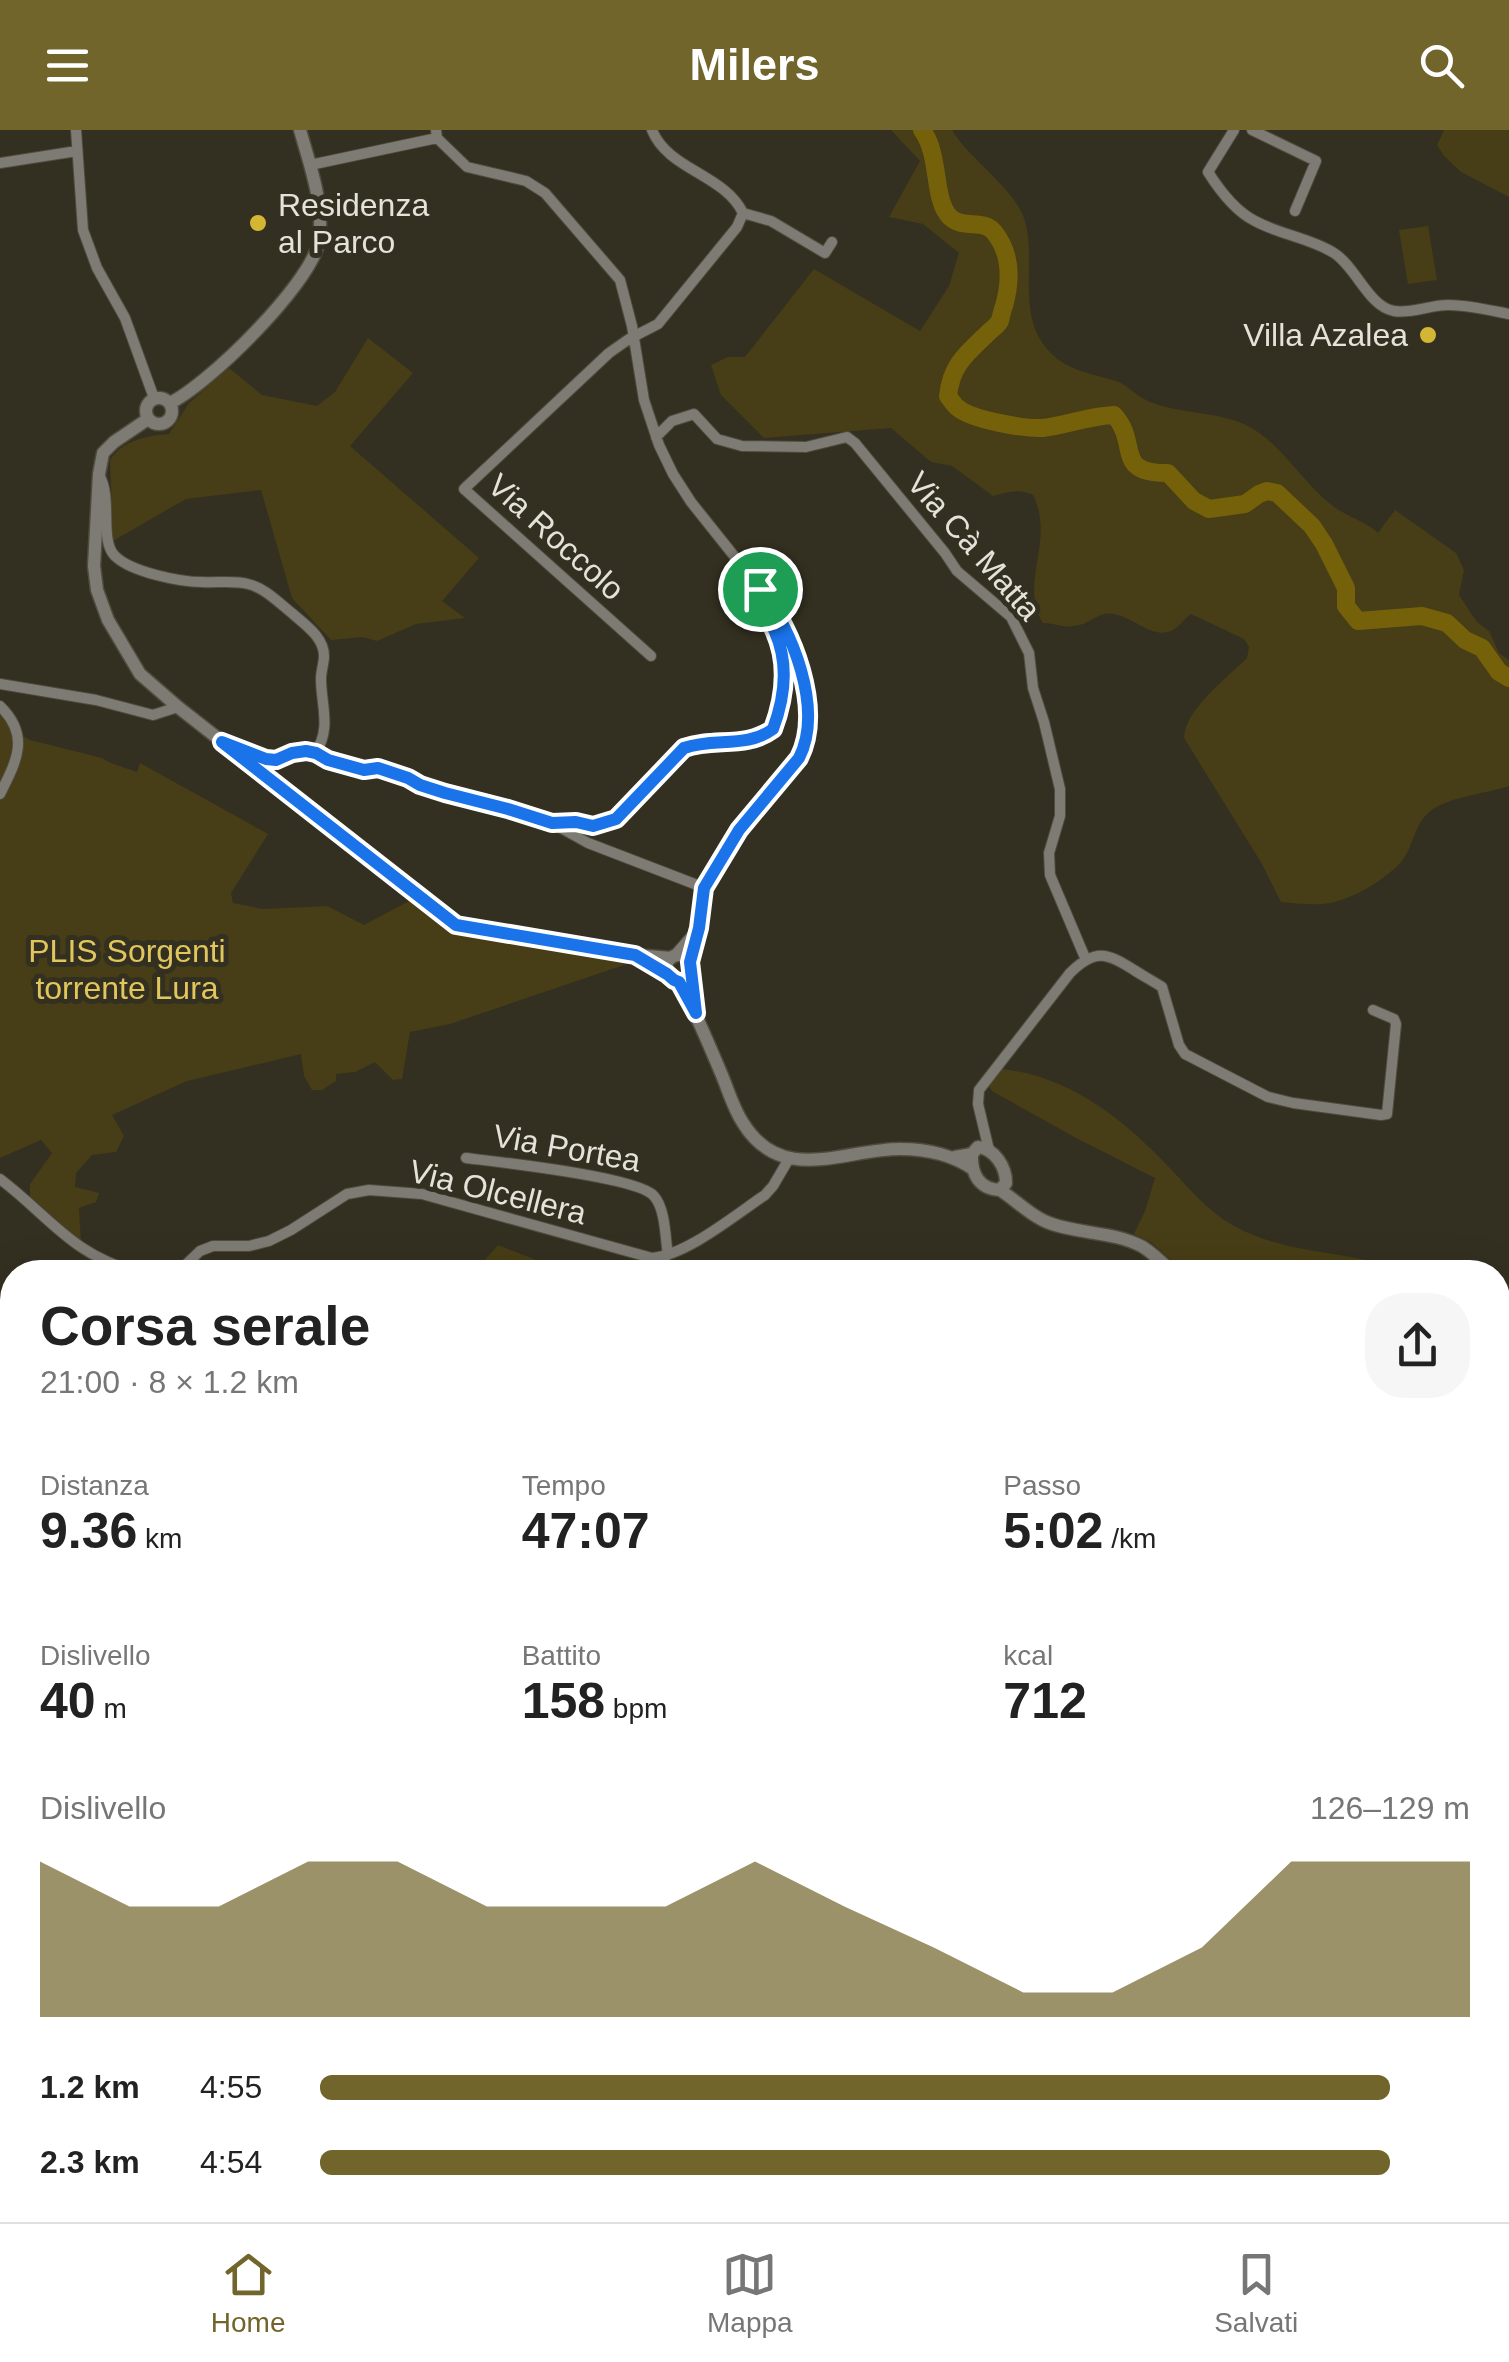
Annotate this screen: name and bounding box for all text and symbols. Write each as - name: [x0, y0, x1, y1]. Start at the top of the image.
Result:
- icon: menu: [40, 38, 95, 93]
- icon: search: [1414, 38, 1469, 93]
- text: Milers: [689, 39, 820, 90]
- place label: Residenza al Parco: [278, 187, 429, 260]
- marker: Residenza al Parco: [247, 212, 269, 234]
- place label: Villa Azalea: [1243, 317, 1408, 353]
- marker: Villa Azalea: [1417, 324, 1439, 346]
- street label: Via Cà Matta: [900, 465, 1048, 628]
- street label: Via Roccolo: [481, 467, 631, 607]
- pin: [718, 547, 803, 632]
- icon: arrive: [733, 562, 788, 617]
- park label: PLIS Sorgenti torrente Lura: [28, 933, 226, 1006]
- street label: Via Portea: [491, 1117, 644, 1179]
- street label: Via Olcellera: [406, 1153, 590, 1231]
- button: share: [1365, 1293, 1470, 1398]
- text: Corsa serale: [40, 1295, 370, 1357]
- text: 21:00 · 8 × 1.2 km: [40, 1364, 299, 1400]
- text: Distanza: [40, 1470, 149, 1501]
- text: Tempo: [522, 1470, 606, 1501]
- text: Passo: [1003, 1470, 1081, 1501]
- text: 9.36: [40, 1503, 137, 1559]
- text: 47:07: [522, 1503, 650, 1559]
- text: 5:02: [1003, 1503, 1103, 1559]
- text: km: [137, 1523, 182, 1554]
- text: /km: [1103, 1523, 1156, 1554]
- text: Dislivello: [40, 1640, 150, 1671]
- text: Battito: [522, 1640, 601, 1671]
- text: kcal: [1003, 1640, 1053, 1671]
- text: 40: [40, 1673, 96, 1729]
- text: 158: [522, 1673, 605, 1729]
- text: 712: [1003, 1673, 1087, 1729]
- text: m: [96, 1693, 127, 1724]
- text: bpm: [605, 1693, 667, 1724]
- text: Dislivello: [40, 1790, 166, 1826]
- text: 126–129 m: [1310, 1790, 1470, 1826]
- text: 1.2 km: [40, 2069, 140, 2105]
- text: 4:55: [200, 2069, 262, 2105]
- text: 2.3 km: [40, 2144, 140, 2180]
- text: 4:54: [200, 2144, 262, 2180]
- tab: Home: [211, 2247, 285, 2339]
- tab: Mappa: [707, 2247, 793, 2339]
- tab: Salvati: [1214, 2247, 1298, 2339]

